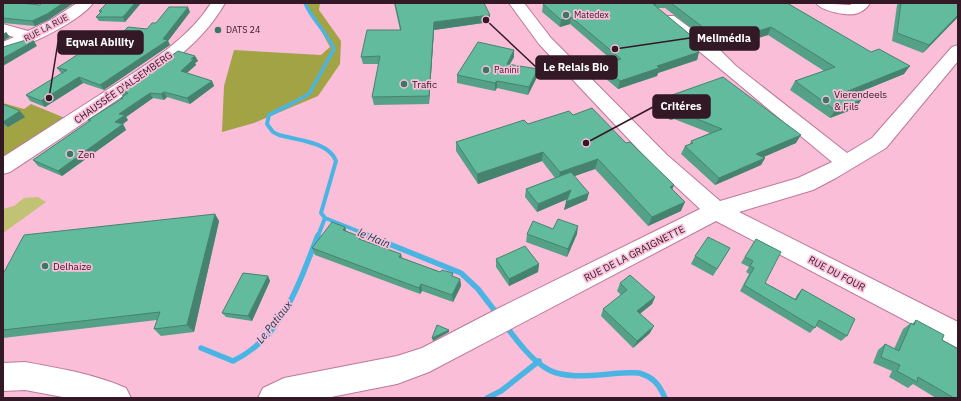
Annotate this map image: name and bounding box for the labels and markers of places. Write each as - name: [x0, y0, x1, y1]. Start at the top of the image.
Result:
- place label: Matedex: [574, 9, 609, 20]
- marker: Matedex: [561, 10, 571, 20]
- place label: DATS 24: [226, 24, 260, 35]
- marker: DATS 24: [213, 25, 223, 35]
- callout: Melimédia: [690, 27, 759, 50]
- callout: Eqwal Ability: [58, 31, 143, 54]
- callout: Le Relais Bio: [536, 56, 617, 79]
- place label: Panini: [494, 64, 519, 75]
- marker: Panini: [481, 65, 491, 75]
- place label: Trafic: [412, 78, 437, 91]
- marker: Trafic: [399, 79, 409, 89]
- place label: Vierendeels & Fils: [834, 88, 887, 113]
- callout: Critéres: [653, 95, 710, 118]
- marker: Vierendeels & Fils: [821, 95, 831, 105]
- place label: Zen: [78, 148, 95, 161]
- marker: Zen: [65, 149, 75, 159]
- place label: Delhaize: [53, 260, 92, 273]
- marker: Delhaize: [40, 261, 50, 271]

